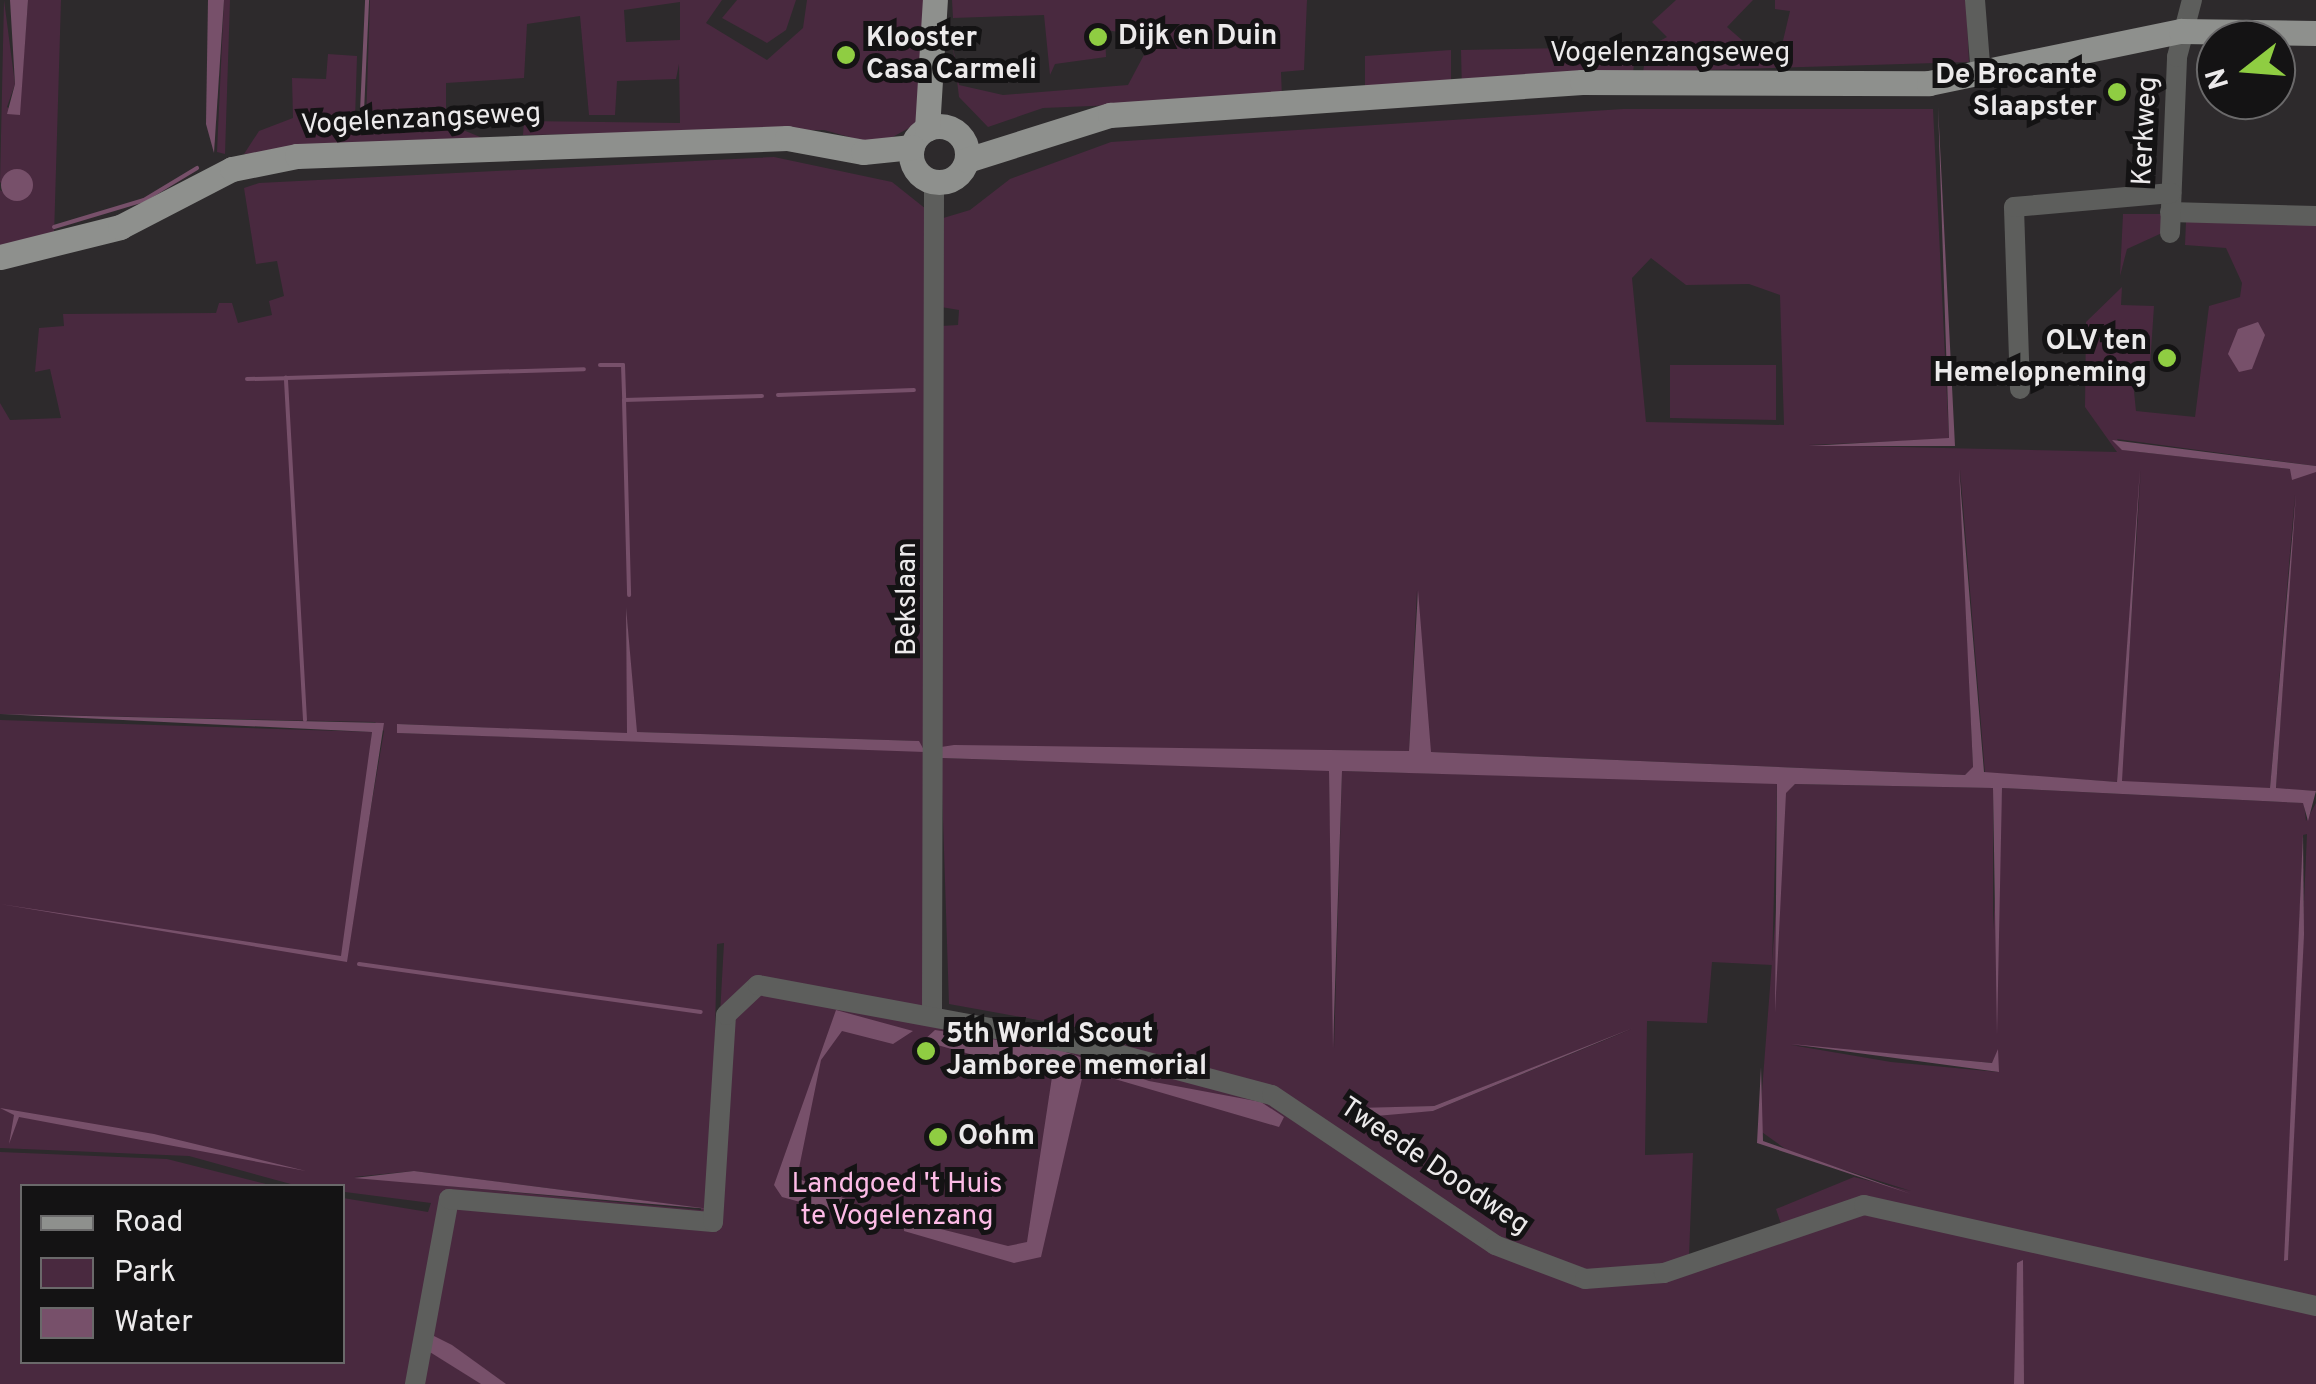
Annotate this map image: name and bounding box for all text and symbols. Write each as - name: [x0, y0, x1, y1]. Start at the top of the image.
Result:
- place label: Dijk en Duin: [1118, 20, 1277, 54]
- north arrow: [2196, 20, 2296, 120]
- place label: Klooster Casa Carmeli: [866, 22, 1037, 88]
- marker: Dijk en Duin: [1087, 26, 1109, 48]
- street label: Vogelenzangseweg: [1550, 37, 1790, 71]
- marker: Klooster Casa Carmeli: [835, 44, 857, 66]
- place label: De Brocante Slaapster: [1935, 59, 2097, 125]
- text: N: [2199, 63, 2239, 93]
- street label: Kerkweg: [2126, 75, 2166, 187]
- marker: De Brocante Slaapster: [2106, 81, 2128, 103]
- street label: Vogelenzangseweg: [300, 97, 542, 143]
- place label: OLV ten Hemelopneming: [1933, 325, 2147, 391]
- marker: OLV ten Hemelopneming: [2156, 347, 2178, 369]
- street label: Bekslaan: [891, 542, 925, 656]
- place label: 5th World Scout Jamboree memorial: [946, 1018, 1207, 1084]
- marker: 5th World Scout Jamboree memorial: [915, 1040, 937, 1062]
- street label: Tweede Doodweg: [1333, 1091, 1535, 1243]
- place label: Oohm: [958, 1120, 1035, 1154]
- marker: Oohm: [927, 1126, 949, 1148]
- park label: Landgoed 't Huis te Vogelenzang: [791, 1168, 1003, 1234]
- legend: [20, 1184, 345, 1364]
- text: Road: [114, 1205, 183, 1242]
- text: Park: [114, 1255, 176, 1292]
- text: Water: [114, 1305, 193, 1342]

